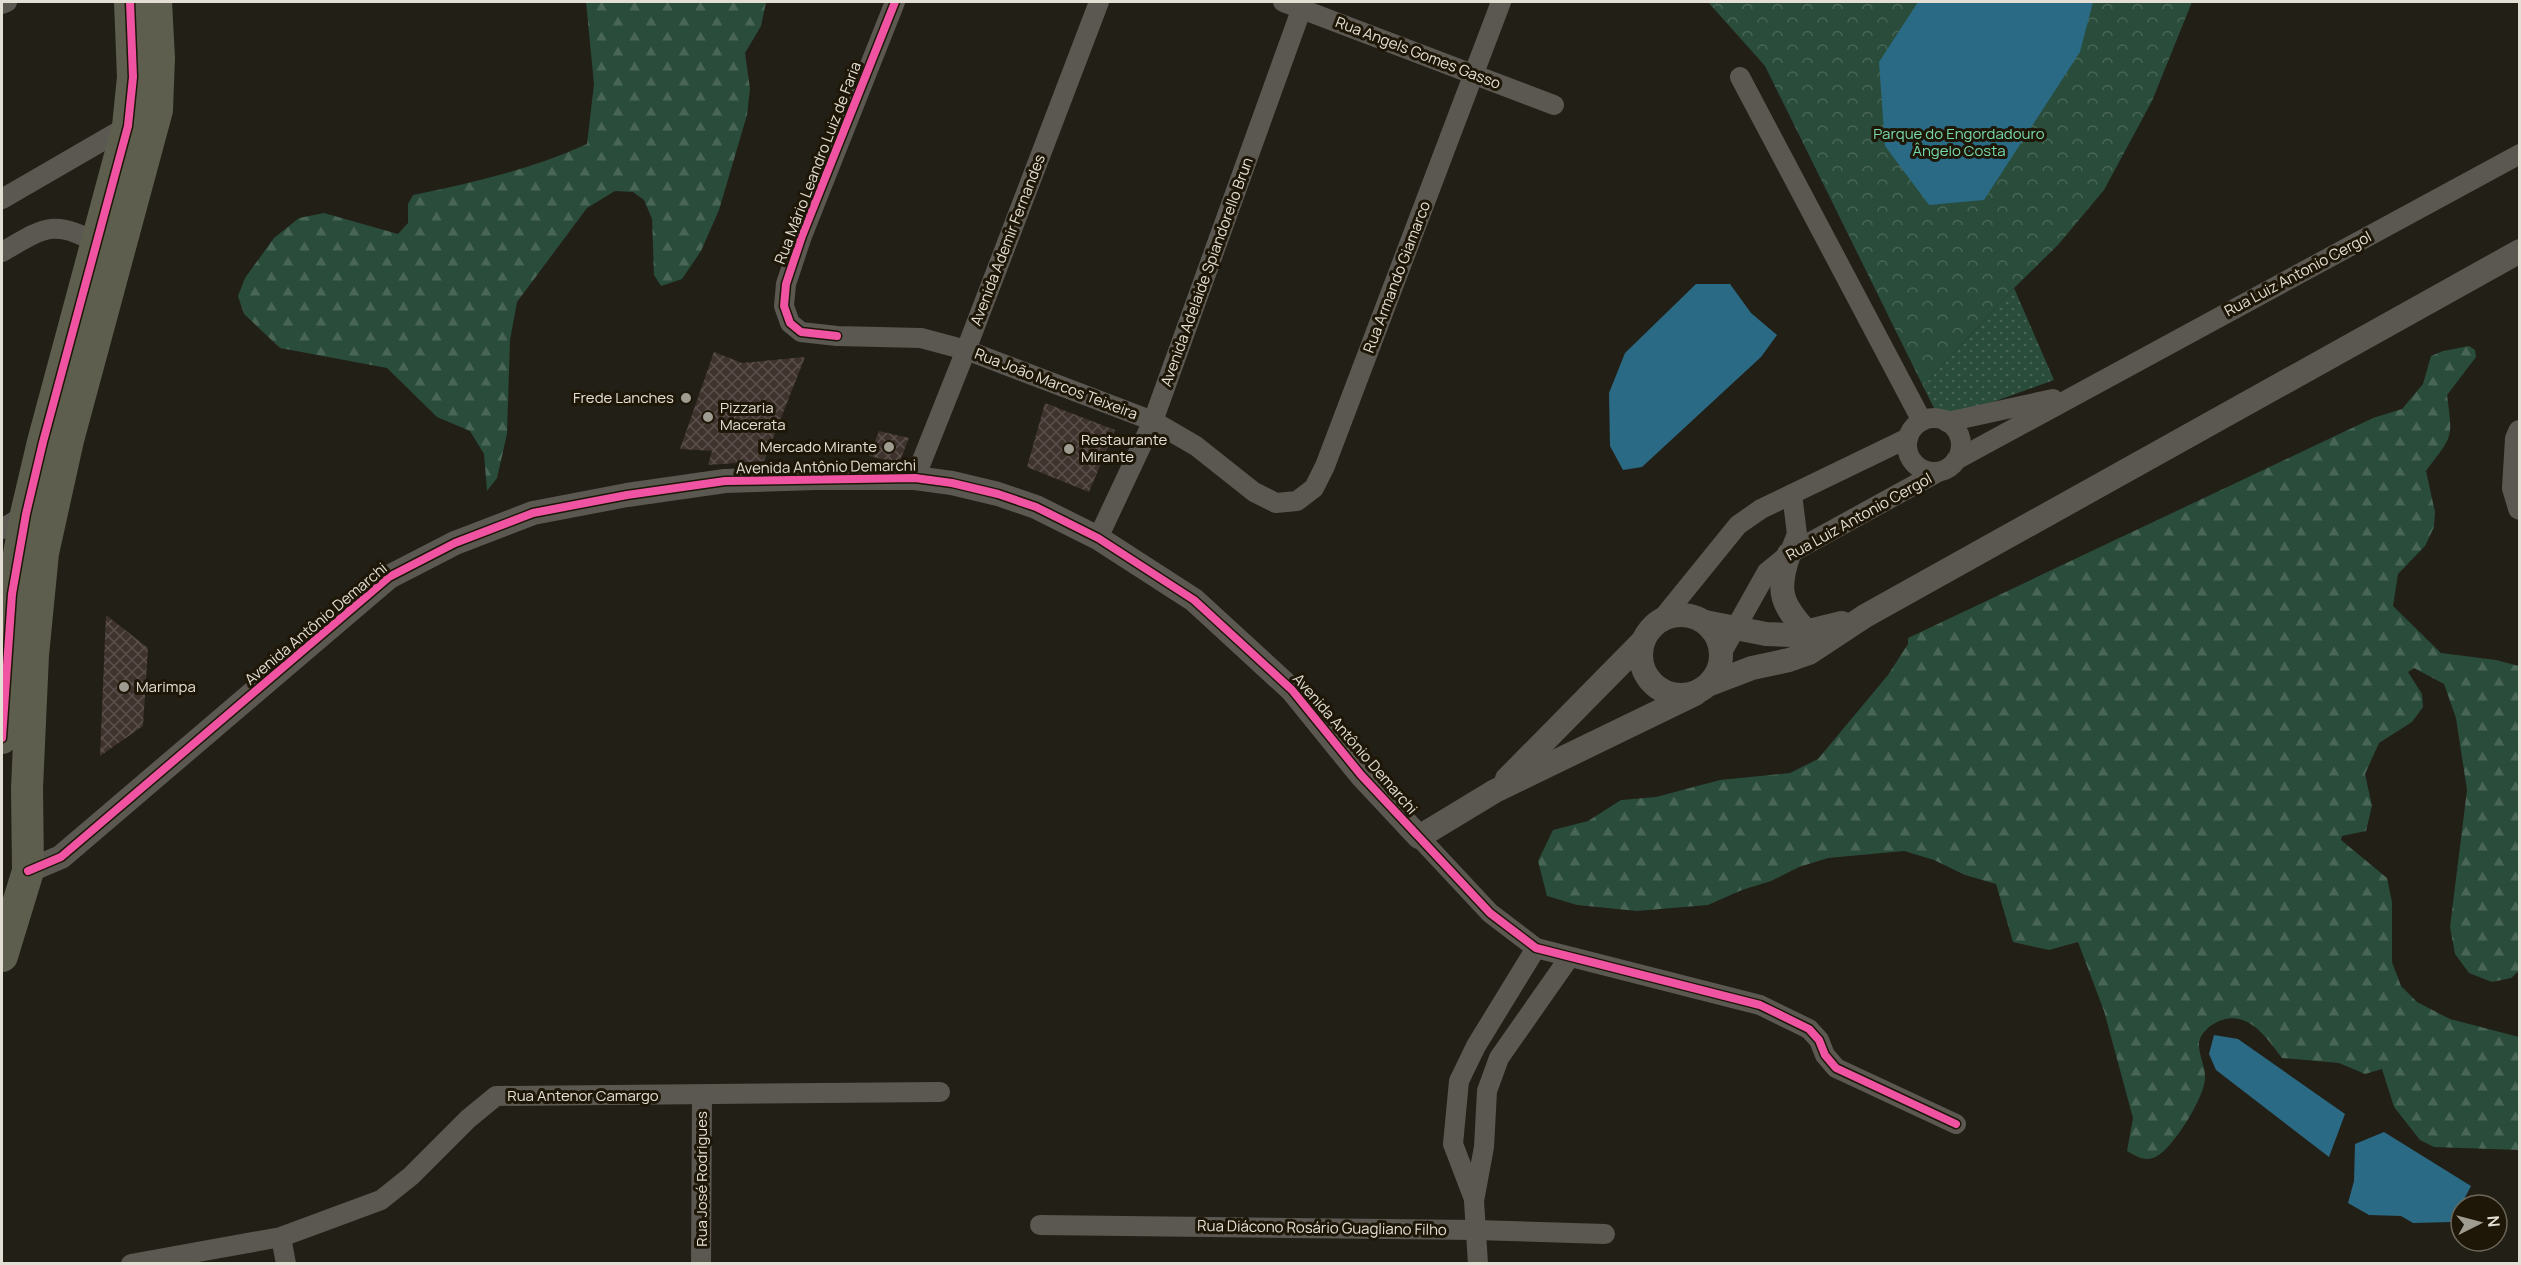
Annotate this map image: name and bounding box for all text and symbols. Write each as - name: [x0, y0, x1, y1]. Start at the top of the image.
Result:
- street label: Rua Angels Gomes Gasso: [1333, 11, 1504, 94]
- street label: Rua Mário Leandro Luiz de Faria: [769, 59, 866, 267]
- park label: Parque do Engordadouro Ângelo Costa: [1873, 123, 2045, 161]
- street label: Avenida Ademir Fernandes: [965, 151, 1050, 329]
- street label: Avenida Adelaide Spiandorello Brun: [1155, 154, 1258, 389]
- street label: Rua Armando Giamarco: [1358, 198, 1435, 356]
- street label: Rua Luiz Antonio Cergol: [2220, 226, 2375, 321]
- street label: Rua João Marcos Teixeira: [972, 343, 1141, 424]
- place label: Frede Lanches: [573, 387, 674, 408]
- marker: Frede Lanches: [679, 391, 693, 405]
- place label: Pizzaria Macerata: [720, 397, 786, 435]
- marker: Pizzaria Macerata: [701, 410, 715, 424]
- place label: Restaurante Mirante: [1081, 429, 1167, 467]
- place label: Mercado Mirante: [760, 436, 877, 457]
- marker: Mercado Mirante: [882, 440, 896, 454]
- marker: Restaurante Mirante: [1062, 442, 1076, 456]
- street label: Avenida Antônio Demarchi: [736, 454, 916, 479]
- street label: Rua Luiz Antonio Cergol: [1782, 468, 1936, 565]
- street label: Avenida Antônio Demarchi: [240, 558, 391, 690]
- street label: Avenida Antônio Demarchi: [1288, 669, 1422, 819]
- place label: Marimpa: [136, 676, 196, 697]
- marker: Marimpa: [117, 680, 131, 694]
- street label: Rua Antenor Camargo: [507, 1085, 659, 1106]
- street label: Rua José Rodrigues: [691, 1111, 712, 1247]
- north arrow: [2449, 1193, 2509, 1253]
- street label: Rua Diácono Rosário Guagliano Filho: [1197, 1215, 1447, 1240]
- text: N: [2482, 1215, 2505, 1228]

